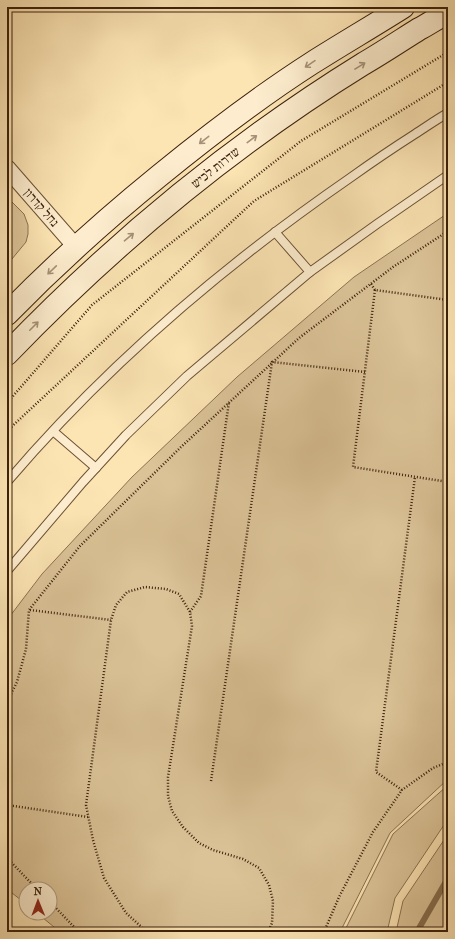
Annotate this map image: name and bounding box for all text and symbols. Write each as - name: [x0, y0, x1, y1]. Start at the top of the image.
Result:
- one-way arrow: [304, 61, 316, 69]
- one-way arrow: [354, 62, 365, 70]
- one-way arrow: [247, 134, 258, 143]
- one-way arrow: [199, 136, 210, 144]
- street label: שדרות לכיש: [188, 144, 243, 191]
- street label: נחל קדרון: [21, 185, 62, 229]
- one-way arrow: [124, 233, 134, 242]
- one-way arrow: [47, 265, 57, 275]
- one-way arrow: [29, 321, 39, 331]
- north arrow: [18, 881, 58, 921]
- text: N: [34, 885, 43, 898]

